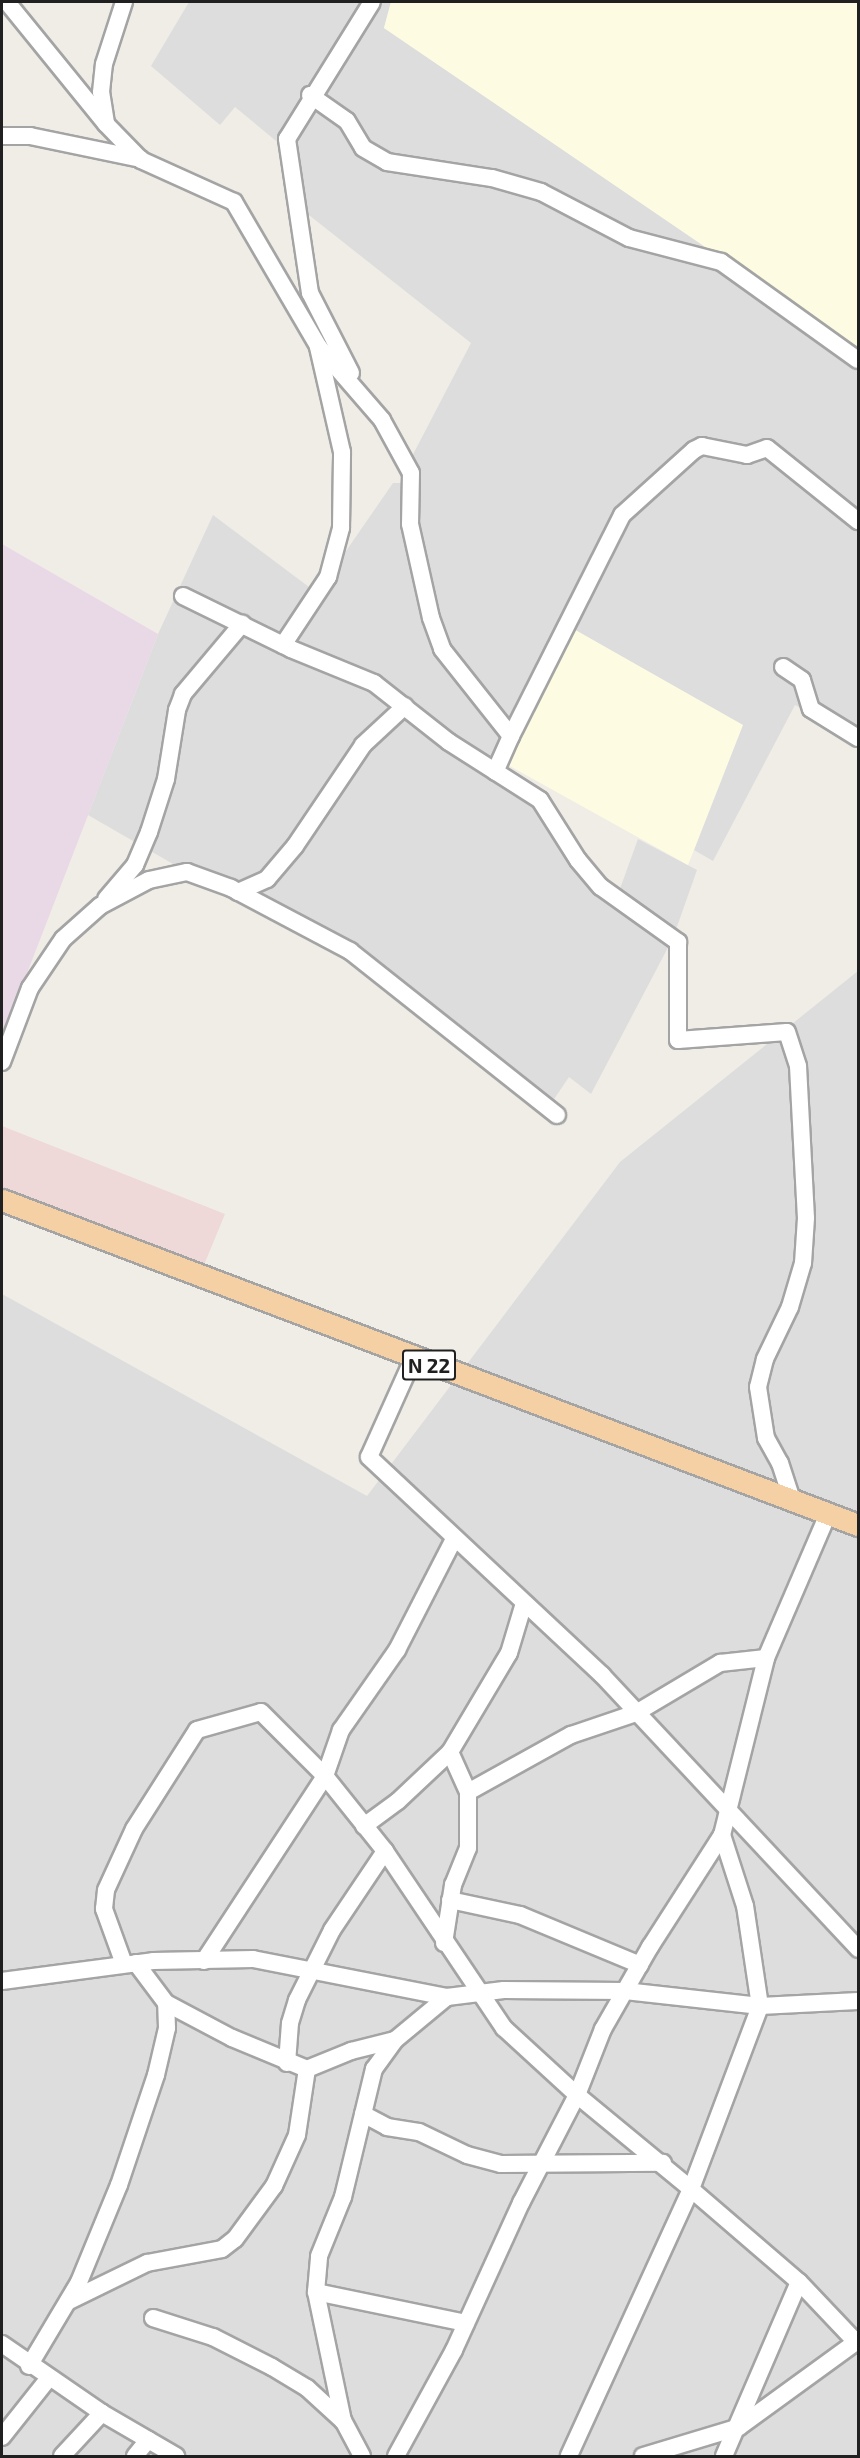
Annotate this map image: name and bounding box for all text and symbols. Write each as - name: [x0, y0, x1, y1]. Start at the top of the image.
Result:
- road number: N 22: [402, 1348, 456, 1382]

